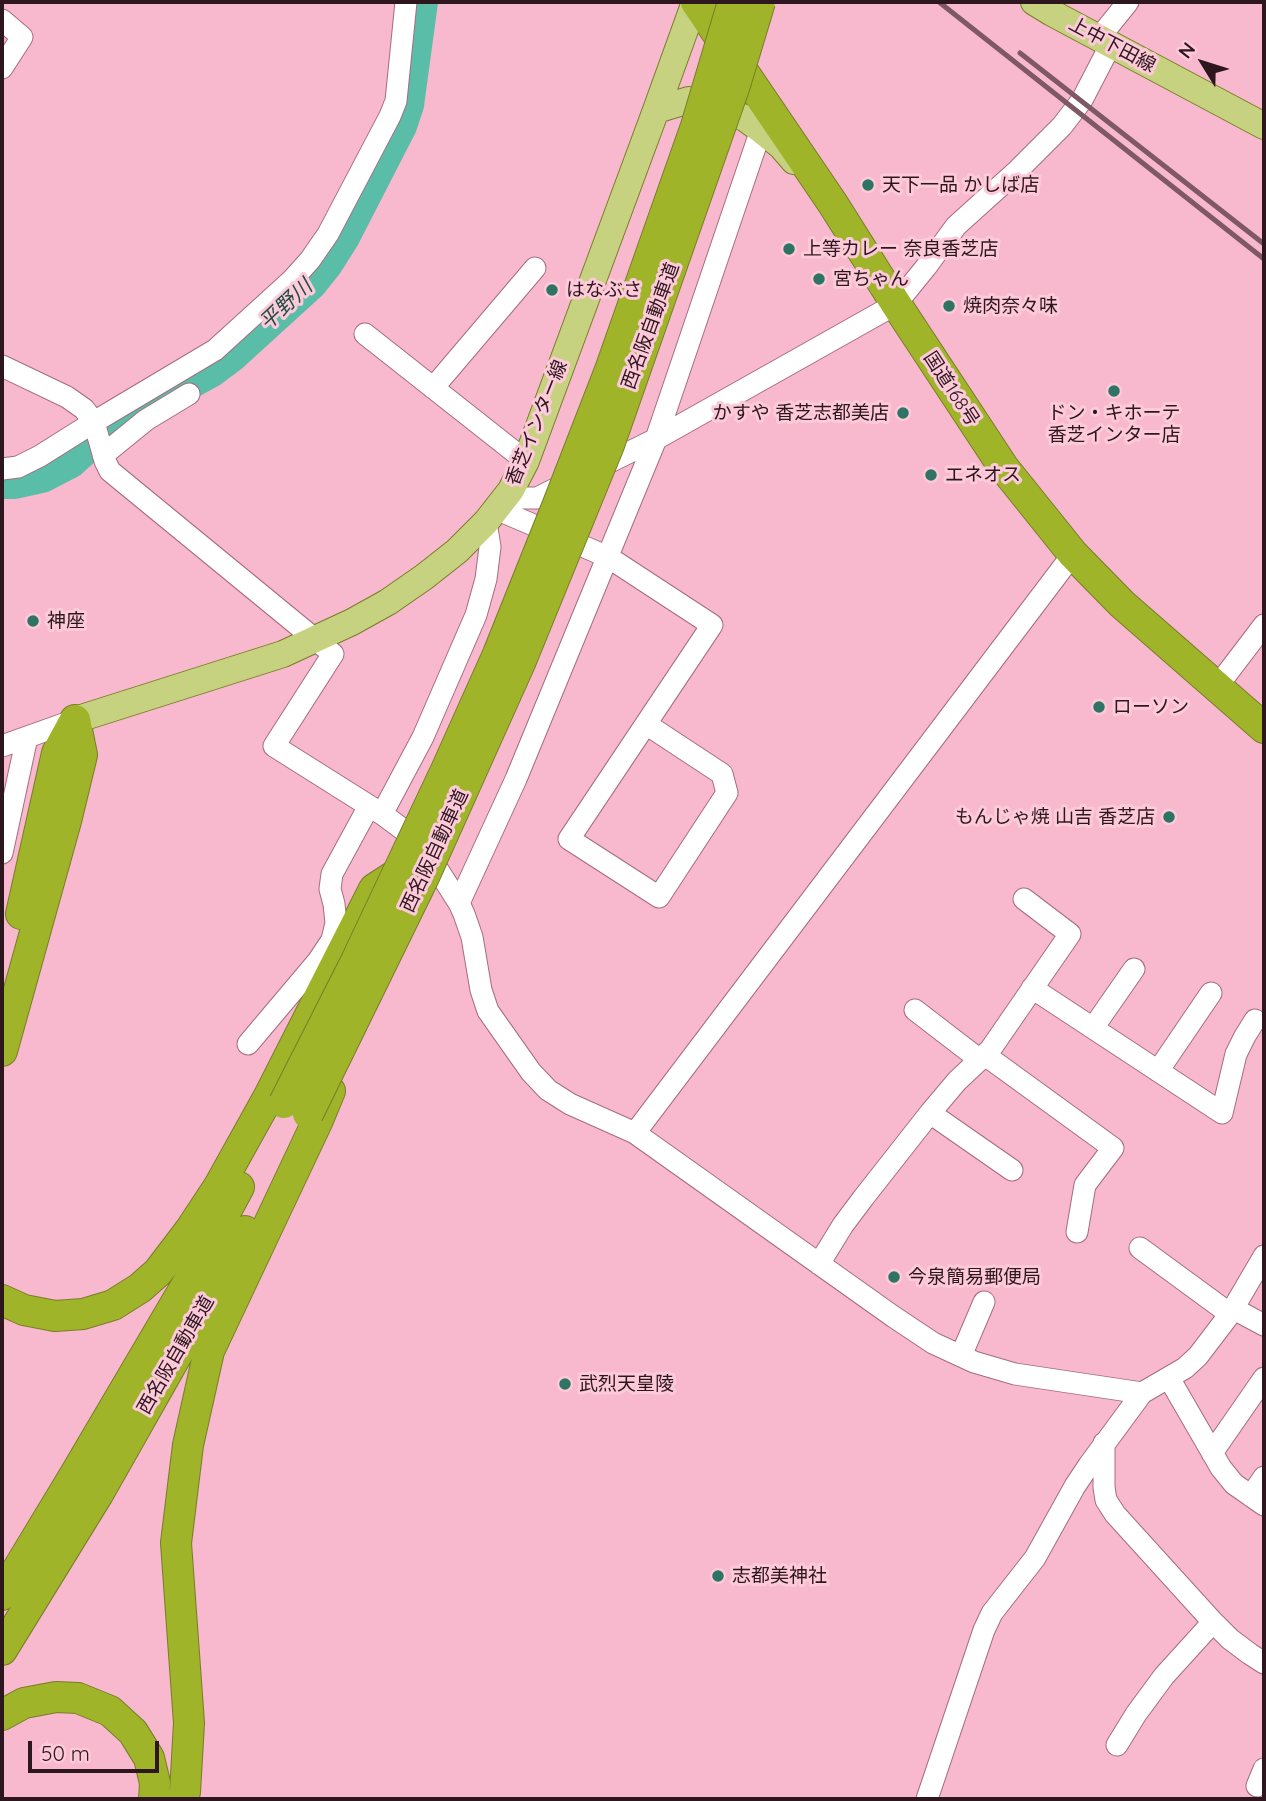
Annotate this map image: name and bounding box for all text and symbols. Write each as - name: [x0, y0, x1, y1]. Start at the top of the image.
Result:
- street label: 上中下田線: [1065, 13, 1159, 77]
- north arrow: [1168, 28, 1238, 98]
- text: N: [1173, 37, 1200, 63]
- place label: 天下一品 かしば店: [882, 174, 1039, 196]
- marker: 天下一品 かしば店: [860, 177, 876, 193]
- place label: 上等カレー 奈良香芝店: [803, 238, 998, 260]
- marker: 上等カレー 奈良香芝店: [781, 241, 797, 257]
- street label: 西名阪自動車道: [618, 260, 684, 392]
- place label: 宮ちゃん: [833, 268, 909, 290]
- marker: 宮ちゃん: [811, 271, 827, 287]
- water label: 平野川: [254, 274, 318, 336]
- place label: はなぶさ: [566, 279, 642, 301]
- marker: はなぶさ: [544, 282, 560, 298]
- place label: 焼肉奈々味: [963, 295, 1058, 317]
- marker: 焼肉奈々味: [941, 298, 957, 314]
- street label: 国道168号: [918, 347, 984, 431]
- street label: 香芝インター線: [502, 357, 572, 489]
- marker: ドン・キホーテ 香芝インター店: [1106, 383, 1122, 399]
- place label: かすや 香芝志都美店: [713, 402, 889, 424]
- place label: ドン・キホーテ 香芝インター店: [1048, 402, 1180, 446]
- marker: かすや 香芝志都美店: [895, 405, 911, 421]
- place label: エネオス: [945, 464, 1021, 486]
- marker: エネオス: [923, 467, 939, 483]
- place label: 神座: [47, 610, 85, 632]
- marker: 神座: [25, 613, 41, 629]
- place label: ローソン: [1113, 696, 1189, 718]
- marker: ローソン: [1091, 699, 1107, 715]
- street label: 西名阪自動車道: [397, 786, 473, 916]
- place label: もんじゃ焼 山吉 香芝店: [955, 806, 1155, 828]
- marker: もんじゃ焼 山吉 香芝店: [1161, 809, 1177, 825]
- place label: 今泉簡易郵便局: [908, 1266, 1041, 1288]
- marker: 今泉簡易郵便局: [886, 1269, 902, 1285]
- street label: 西名阪自動車道: [133, 1292, 219, 1418]
- place label: 武烈天皇陵: [579, 1373, 674, 1395]
- marker: 武烈天皇陵: [557, 1376, 573, 1392]
- place label: 志都美神社: [732, 1565, 827, 1587]
- marker: 志都美神社: [710, 1568, 726, 1584]
- scale bar: [32, 1728, 163, 1772]
- text: 50 m: [41, 1740, 90, 1766]

